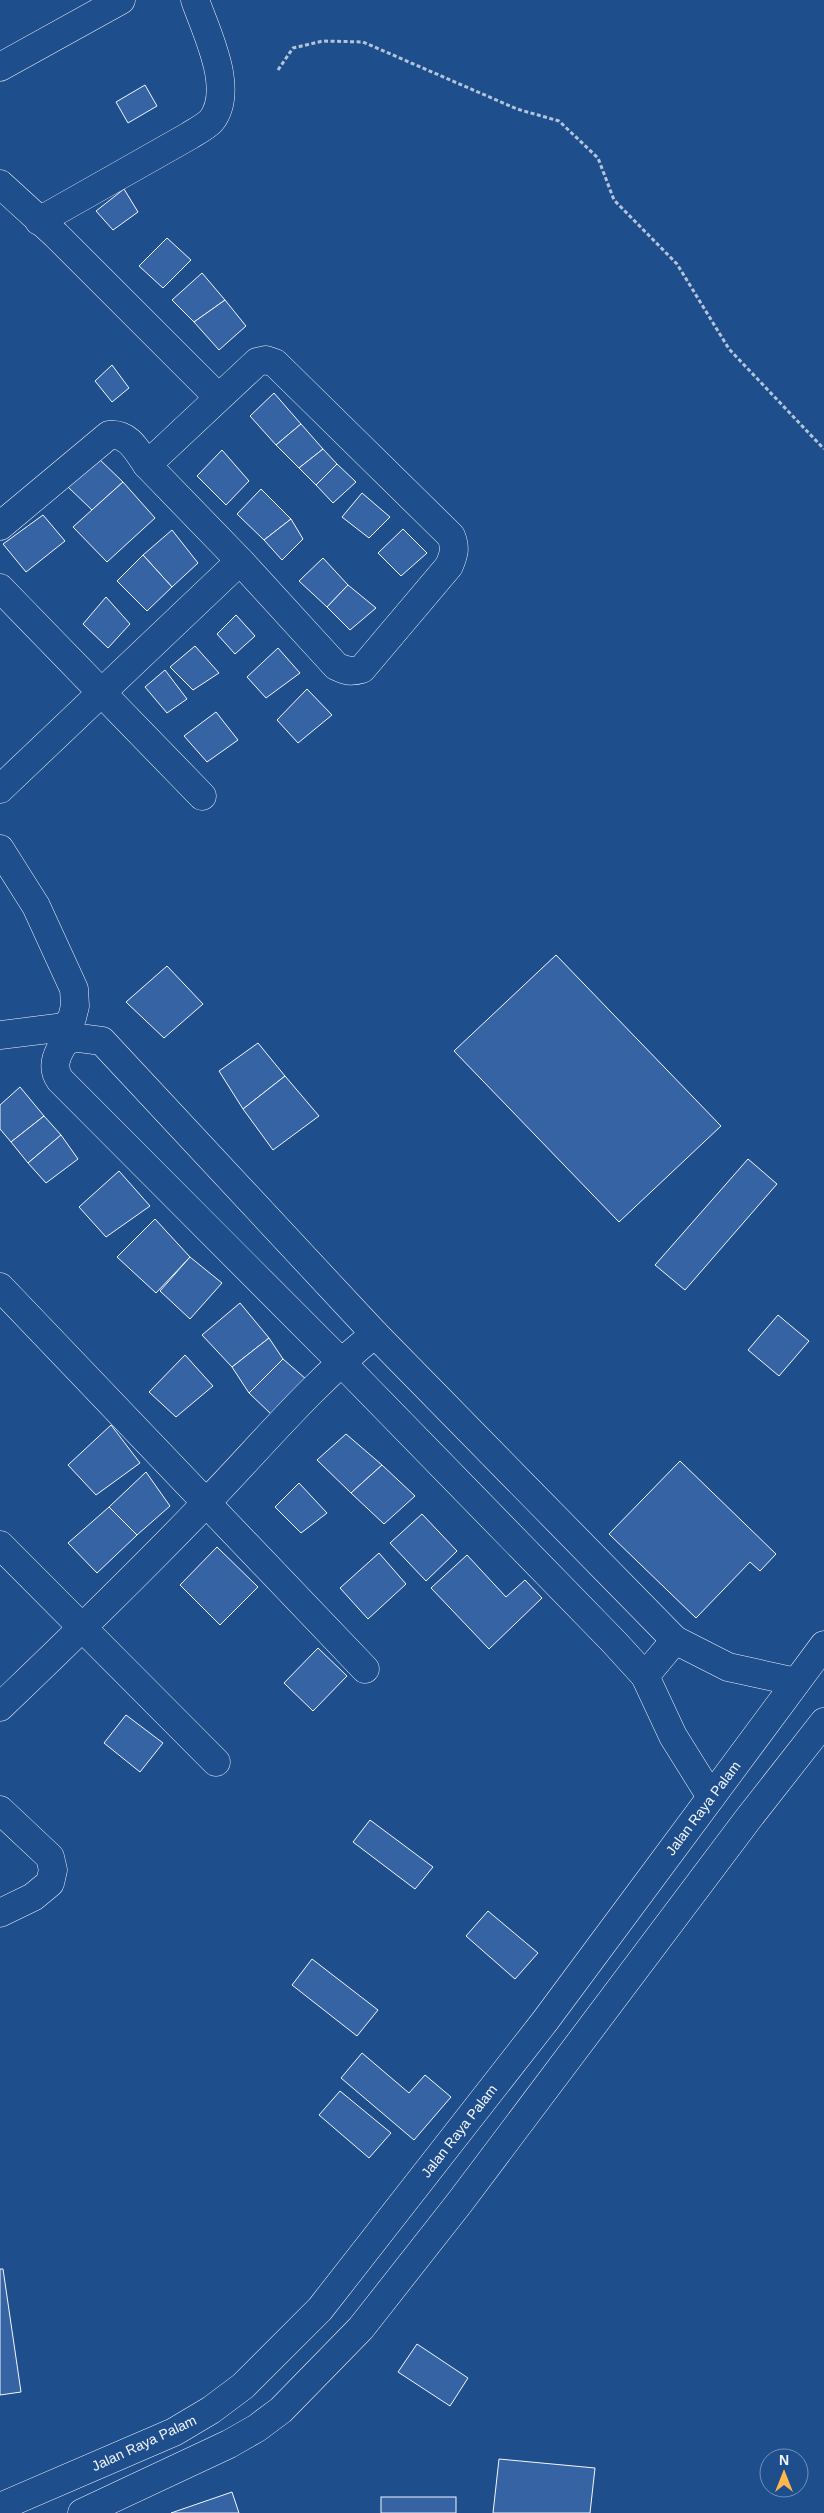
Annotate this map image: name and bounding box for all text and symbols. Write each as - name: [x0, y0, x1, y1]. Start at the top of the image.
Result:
- street label: Jalan Raya Palam: [662, 1758, 744, 1858]
- street label: Jalan Raya Palam: [418, 2081, 500, 2181]
- street label: Jalan Raya Palam: [89, 2412, 199, 2474]
- north arrow: [759, 2448, 809, 2498]
- text: N: [779, 2452, 789, 2468]

